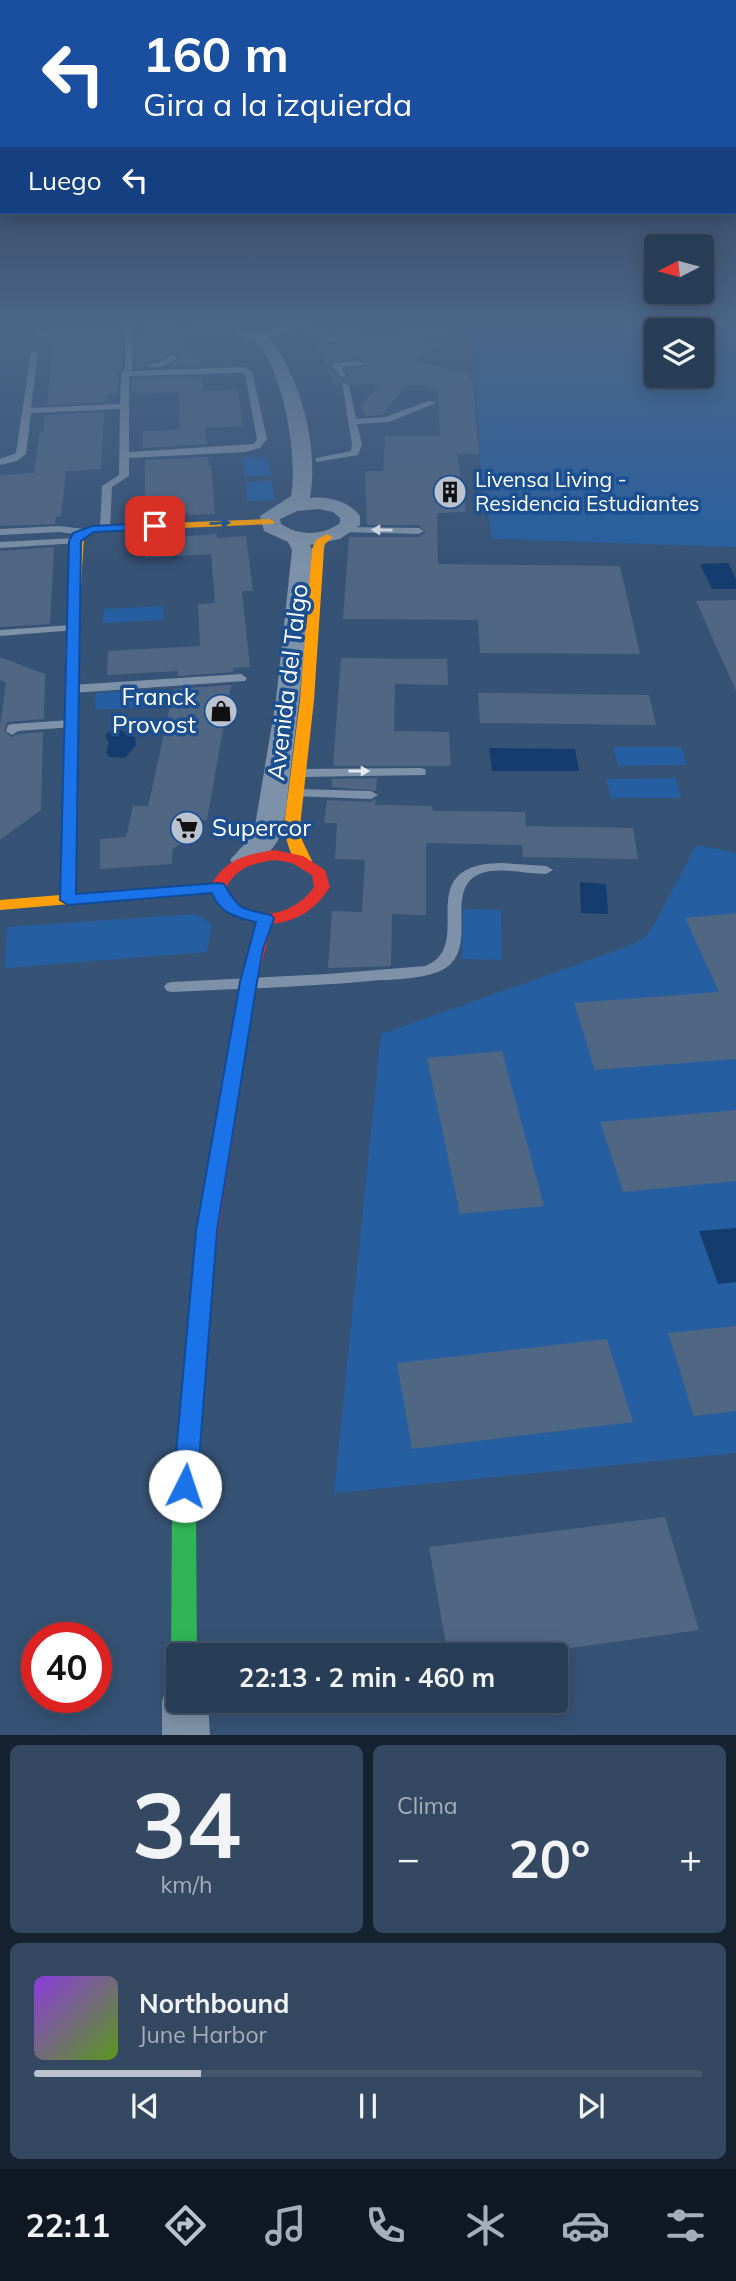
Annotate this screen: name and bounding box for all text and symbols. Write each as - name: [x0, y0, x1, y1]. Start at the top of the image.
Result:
- text: 160 m: [143, 23, 289, 84]
- icon: left: [28, 28, 119, 119]
- text: Gira a la izquierda: [143, 84, 412, 124]
- icon: left: [116, 161, 154, 199]
- text: Luego: [28, 164, 102, 197]
- north arrow: [644, 234, 714, 304]
- map controls: [644, 234, 714, 388]
- button: layers: [644, 318, 714, 388]
- place label: Livensa Living - Residencia Estudiantes: [475, 466, 700, 516]
- building icon: Livensa Living - Residencia Estudiantes: [431, 473, 469, 511]
- pin: [125, 496, 185, 556]
- icon: arrive: [136, 507, 174, 545]
- one-way arrow: [209, 518, 231, 529]
- one-way arrow: [371, 524, 393, 536]
- street label: Avenida del Talgo: [260, 582, 314, 782]
- place label: Franck Provost: [112, 681, 197, 739]
- shop icon: Franck Provost: [202, 692, 240, 730]
- one-way arrow: [349, 765, 371, 777]
- supermarket icon: Supercor: [168, 809, 206, 847]
- place label: Supercor: [212, 812, 311, 842]
- position arrow: [148, 1449, 222, 1523]
- speed limit sign: 40: [21, 1622, 112, 1713]
- text: 22:13 · 2 min · 460 m: [239, 1661, 495, 1694]
- text: 34: [132, 1767, 241, 1881]
- text: Clima: [397, 1791, 458, 1820]
- text: 20°: [508, 1826, 591, 1891]
- text: −: [397, 1834, 420, 1882]
- text: +: [679, 1834, 702, 1882]
- text: km/h: [160, 1870, 213, 1899]
- text: Northbound: [139, 1987, 289, 2020]
- text: June Harbor: [139, 2020, 267, 2049]
- icon: previous: [126, 2087, 164, 2125]
- icon: pause: [349, 2087, 387, 2125]
- icon: next: [572, 2087, 610, 2125]
- icon: directions: [161, 2201, 210, 2250]
- icon: music: [261, 2201, 310, 2250]
- icon: phone: [361, 2201, 410, 2250]
- icon: climate: [461, 2201, 510, 2250]
- icon: car: [561, 2201, 610, 2250]
- icon: filters: [661, 2201, 710, 2250]
- text: 22:11: [26, 2205, 110, 2245]

